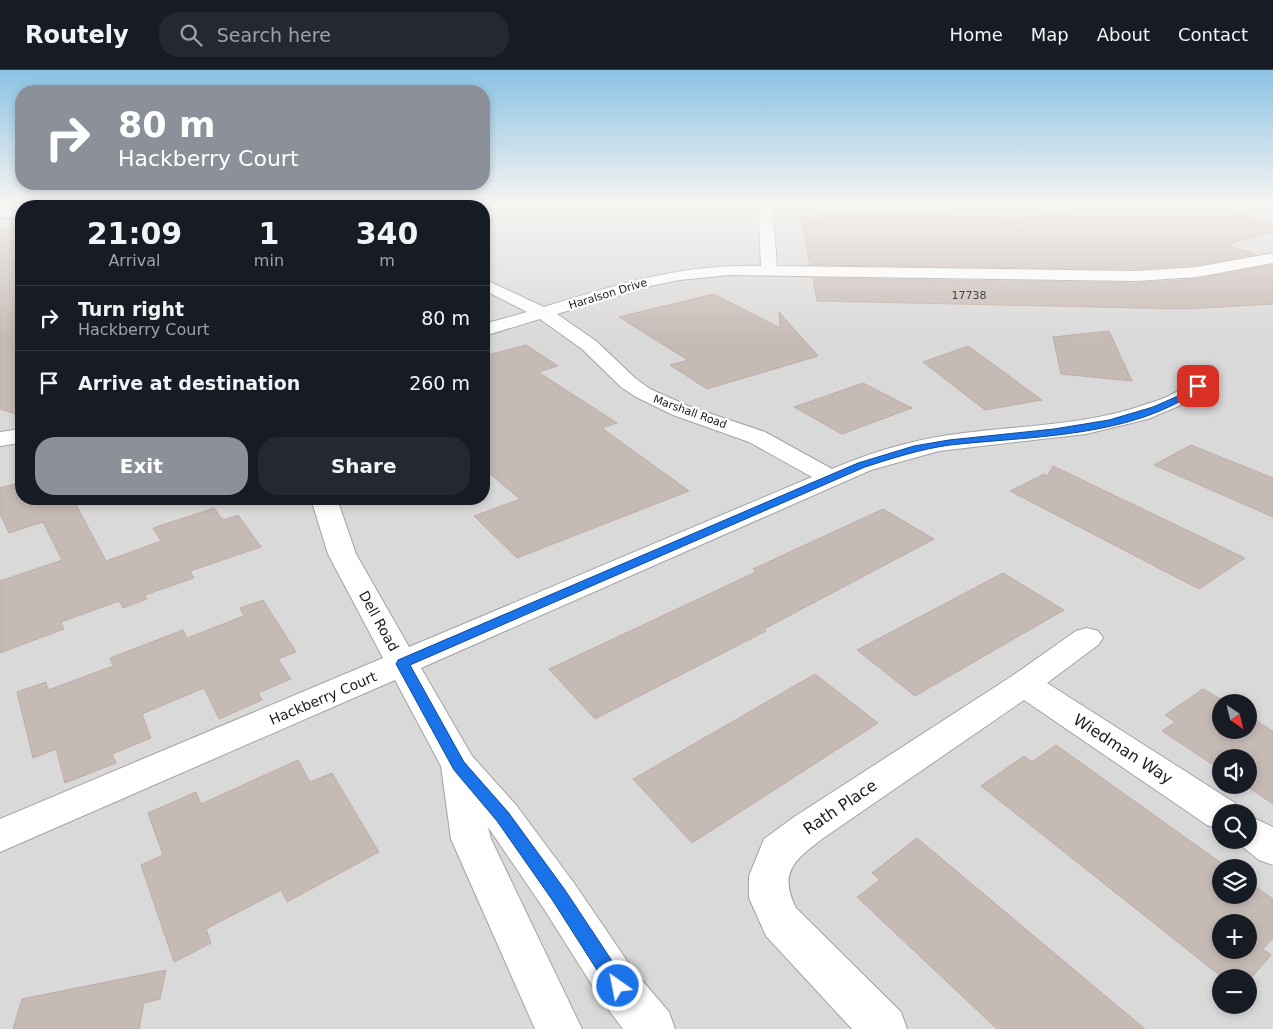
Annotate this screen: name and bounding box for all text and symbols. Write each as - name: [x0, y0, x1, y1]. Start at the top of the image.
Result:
- search box: [159, 12, 509, 57]
- text: Routely: [25, 21, 129, 49]
- icon: search: [177, 21, 205, 49]
- text: Search here: [217, 24, 331, 46]
- text: Home: [950, 24, 1003, 45]
- text: Map: [1031, 24, 1069, 45]
- text: About: [1097, 24, 1150, 45]
- text: Contact: [1178, 24, 1248, 45]
- icon: right: [35, 105, 100, 170]
- text: 80 m: [118, 105, 215, 145]
- text: Hackberry Court: [118, 146, 299, 171]
- text: 21:09: [87, 216, 182, 251]
- text: 1: [258, 216, 279, 251]
- text: 340: [356, 216, 418, 251]
- text: Arrival: [108, 251, 160, 270]
- text: min: [254, 251, 284, 270]
- text: m: [379, 251, 395, 270]
- street label: Haralson Drive: [567, 276, 649, 312]
- house number: 17738: [952, 289, 987, 302]
- text: Turn right: [78, 298, 184, 320]
- icon: right: [35, 304, 63, 332]
- text: 80 m: [421, 307, 470, 329]
- text: Hackberry Court: [78, 320, 209, 339]
- pin: [1177, 365, 1219, 407]
- icon: arrive: [35, 369, 63, 397]
- text: Arrive at destination: [78, 372, 300, 394]
- text: 260 m: [409, 372, 470, 394]
- icon: arrive: [1184, 372, 1212, 400]
- street label: Marshall Road: [651, 393, 729, 431]
- button: Exit: [35, 437, 248, 495]
- button: Share: [258, 437, 470, 495]
- street label: Dell Road: [356, 588, 402, 654]
- street label: Hackberry Court: [267, 668, 379, 728]
- north arrow: [1212, 694, 1258, 739]
- map controls: [1212, 694, 1257, 1014]
- street label: Wiedman Way: [1070, 710, 1176, 788]
- button: sound: [1212, 749, 1257, 794]
- street label: Rath Place: [800, 775, 880, 839]
- button: search: [1212, 804, 1257, 849]
- button: layers: [1212, 859, 1257, 904]
- button: +: [1212, 914, 1257, 959]
- position arrow: [591, 959, 643, 1011]
- button: −: [1212, 969, 1257, 1014]

